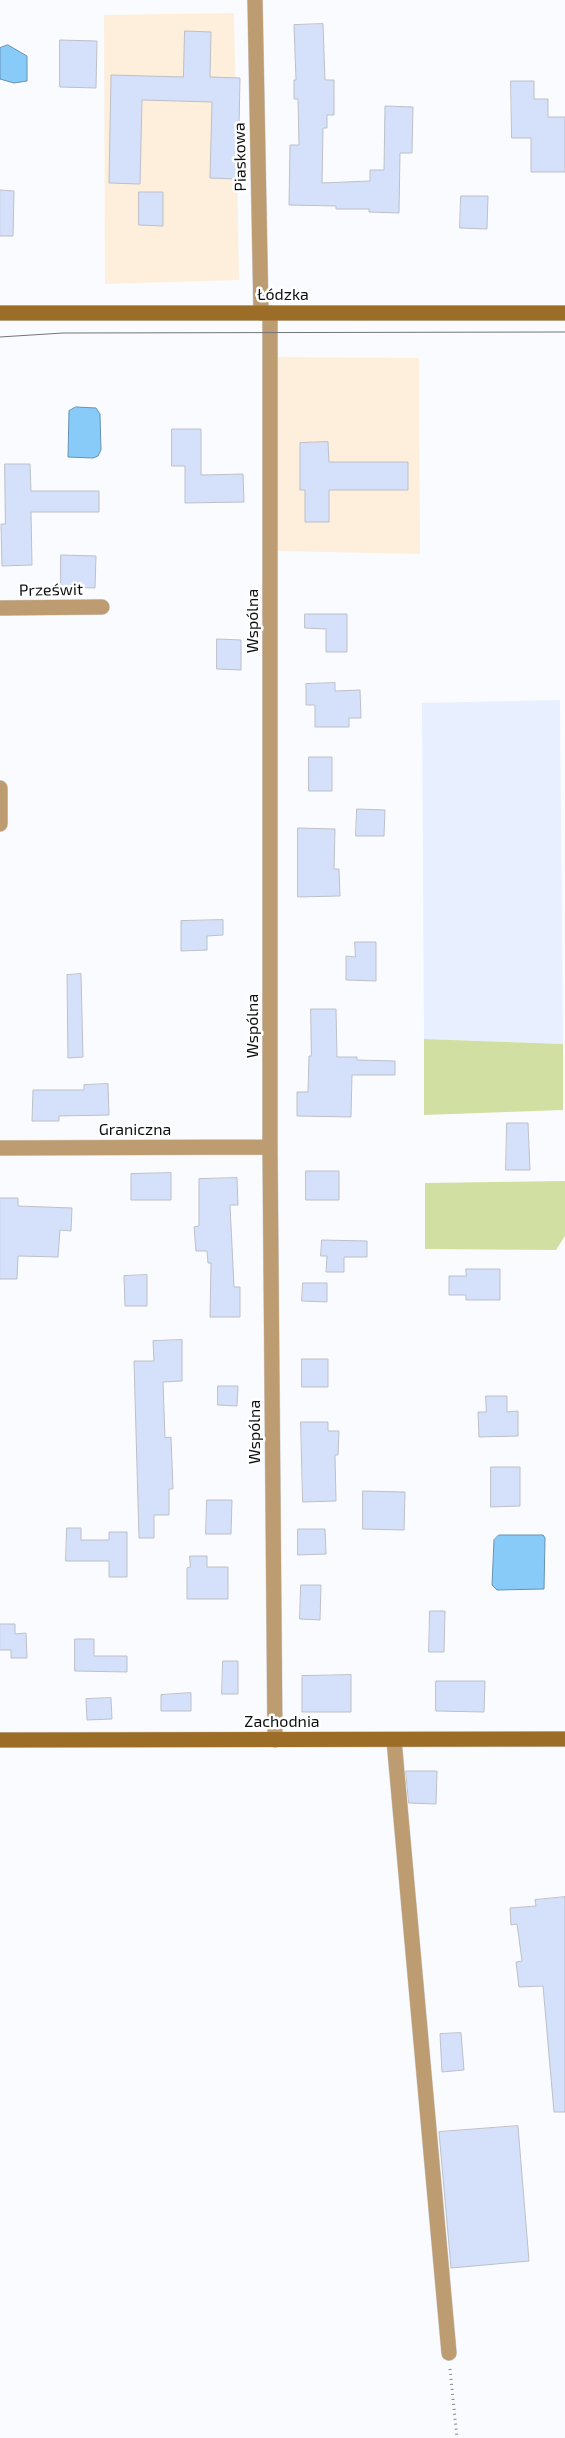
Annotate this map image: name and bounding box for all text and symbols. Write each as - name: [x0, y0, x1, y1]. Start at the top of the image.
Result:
- street label: Piaskowa: [230, 122, 250, 192]
- street label: Łódzka: [257, 285, 309, 305]
- street label: Prześwit: [19, 580, 83, 600]
- street label: Wspólna: [243, 589, 263, 653]
- street label: Wspólna: [243, 994, 263, 1058]
- street label: Graniczna: [99, 1120, 171, 1140]
- street label: Wspólna: [245, 1400, 265, 1464]
- street label: Zachodnia: [244, 1712, 320, 1732]

